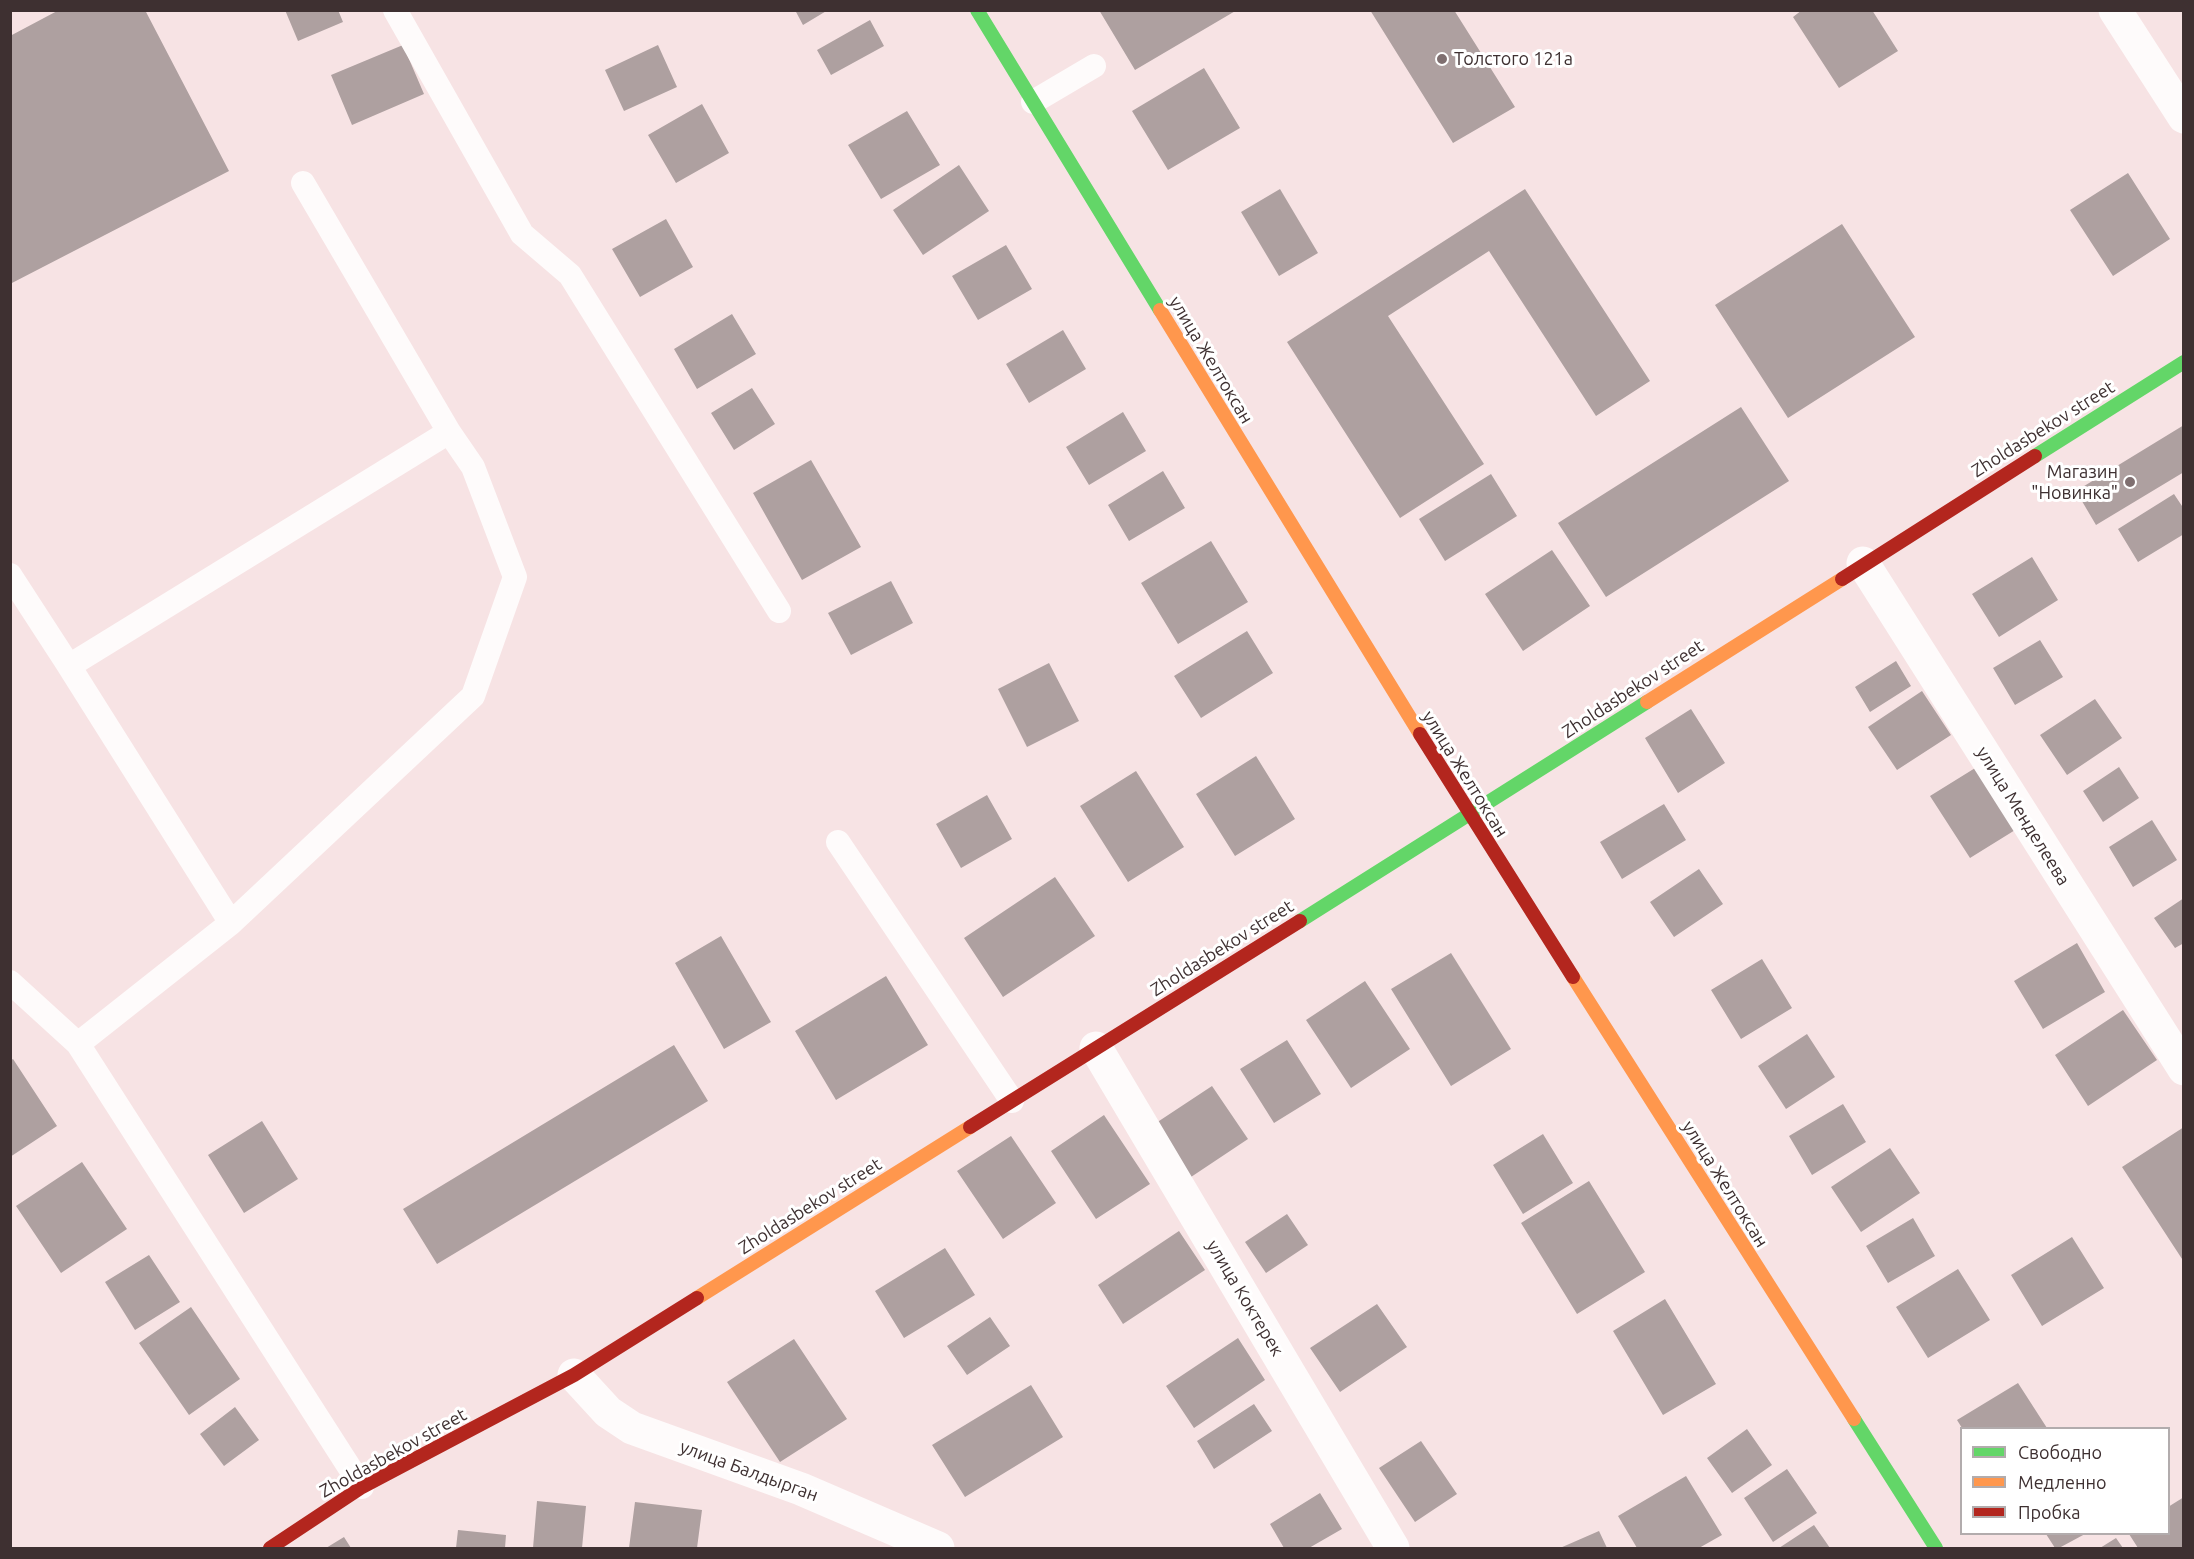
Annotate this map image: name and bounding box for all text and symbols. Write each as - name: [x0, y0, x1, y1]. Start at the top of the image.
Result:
- place label: Толстого 121а: [1454, 48, 1573, 70]
- marker: Толстого 121а: [1435, 52, 1449, 66]
- street label: улица Желтоксан: [1164, 292, 1258, 428]
- street label: Zholdasbekov street: [1968, 376, 2118, 482]
- place label: Магазин "Новинка": [2031, 461, 2118, 504]
- marker: Магазин "Новинка": [2123, 475, 2137, 489]
- street label: Zholdasbekov street: [1558, 635, 1708, 743]
- street label: улица Желтоксан: [1417, 707, 1513, 841]
- street label: улица Менделеева: [1972, 743, 2074, 889]
- street label: Zholdasbekov street: [1147, 895, 1297, 1001]
- street label: улица Желтоксан: [1677, 1117, 1773, 1251]
- street label: Zholdasbekov street: [735, 1153, 885, 1259]
- street label: улица Коктерек: [1202, 1236, 1288, 1360]
- street label: Zholdasbekov street: [316, 1404, 470, 1502]
- legend: [1960, 1427, 2170, 1535]
- street label: улица Балдырган: [677, 1436, 821, 1506]
- text: Свободно: [2018, 1442, 2102, 1462]
- text: Медленно: [2018, 1472, 2107, 1492]
- text: Пробка: [2018, 1502, 2081, 1522]

